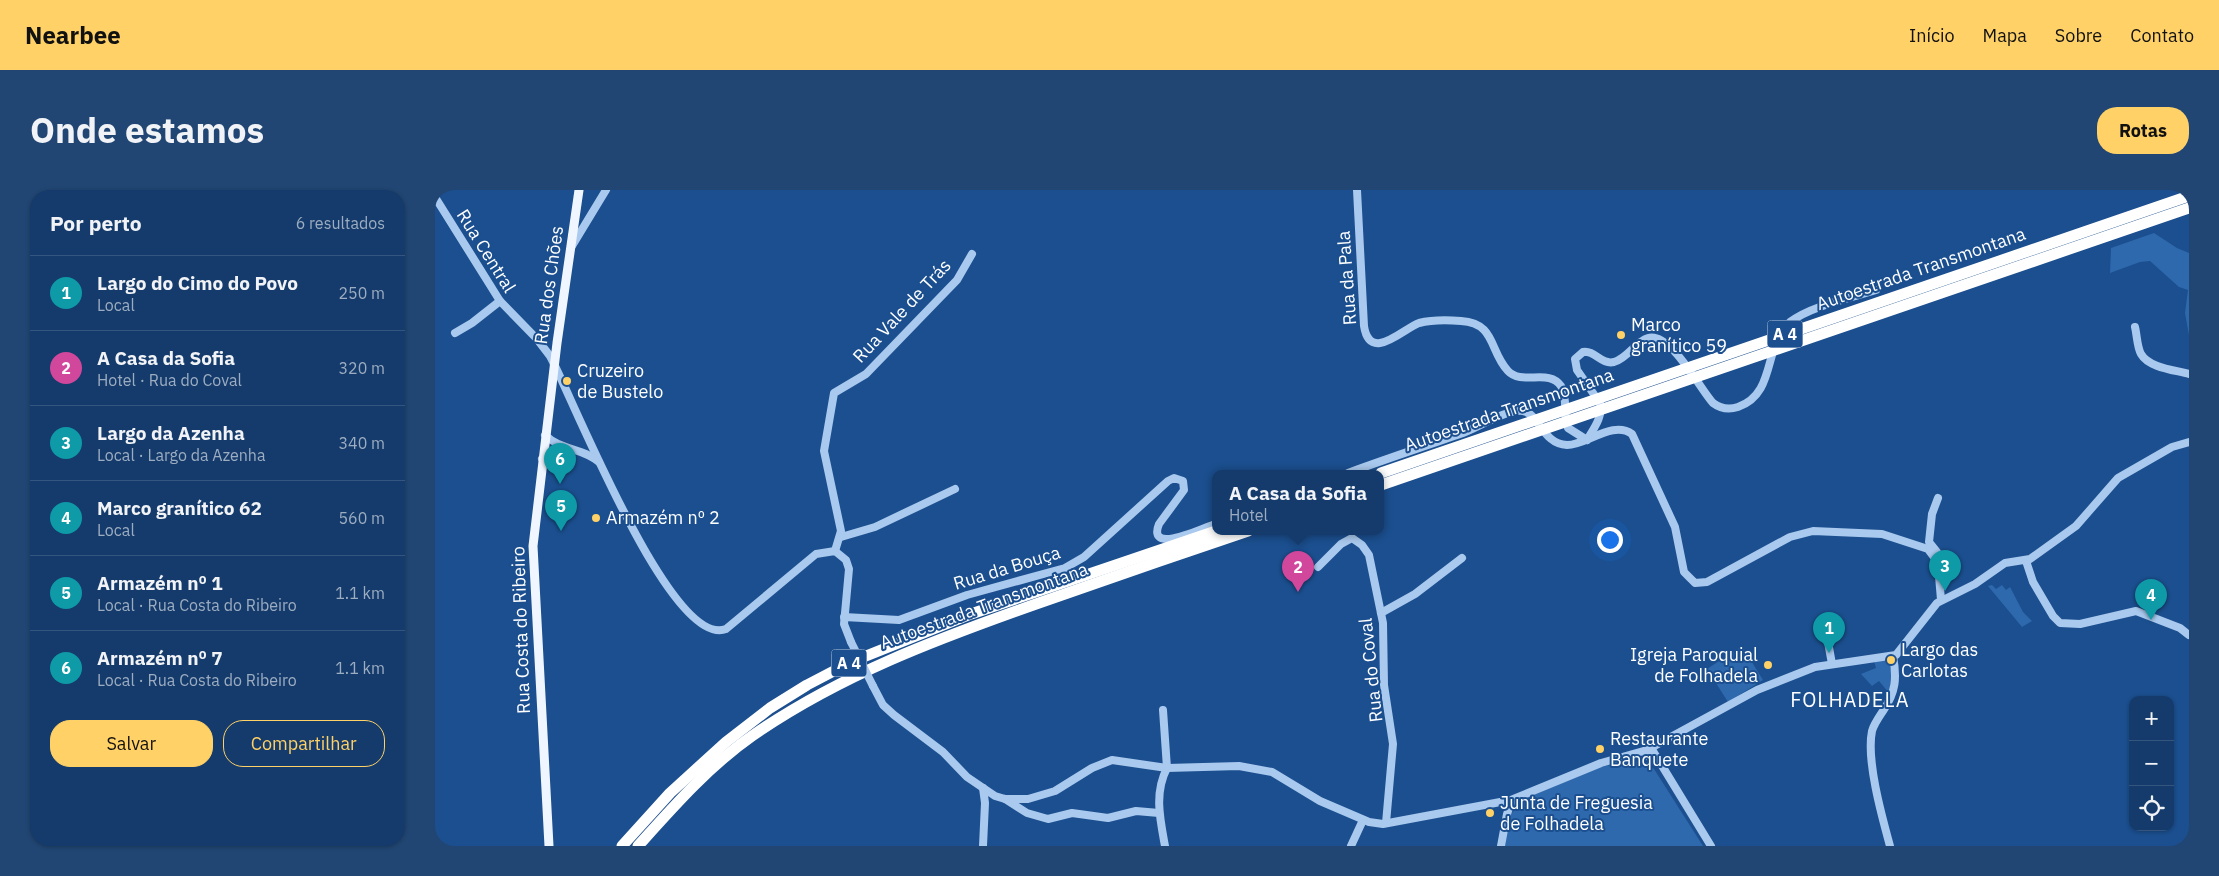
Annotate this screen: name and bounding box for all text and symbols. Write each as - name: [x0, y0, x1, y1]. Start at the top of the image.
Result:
- text: Nearbee: [25, 19, 121, 51]
- text: Início: [1909, 24, 1955, 47]
- text: Mapa: [1983, 24, 2027, 47]
- text: Sobre: [2055, 24, 2102, 47]
- text: Contato: [2130, 24, 2194, 47]
- text: Onde estamos: [30, 107, 264, 153]
- button: Rotas: [2097, 107, 2189, 154]
- street label: Rua Central: [452, 205, 521, 297]
- text: Por perto: [50, 209, 142, 237]
- text: 6 resultados: [296, 213, 385, 233]
- street label: Autoestrada Transmontana: [1813, 222, 2029, 315]
- street label: Rua dos Chões: [529, 224, 568, 346]
- street label: Rua da Pala: [1332, 230, 1361, 326]
- street label: Rua Vale de Trás: [848, 254, 956, 367]
- text: Largo do Cimo do Povo: [97, 271, 298, 295]
- text: 1: [61, 283, 71, 303]
- text: 250 m: [338, 283, 385, 303]
- text: Local: [97, 295, 135, 315]
- place label: Marco granítico 59: [1631, 313, 1727, 357]
- road number: A 4: [1767, 320, 1803, 348]
- marker: Marco granítico 59: [1615, 329, 1627, 341]
- text: A Casa da Sofia: [97, 346, 235, 370]
- text: 2: [61, 358, 71, 378]
- text: 320 m: [338, 358, 385, 378]
- place label: Cruzeiro de Bustelo: [577, 359, 663, 403]
- street label: Autoestrada Transmontana: [1401, 363, 1617, 456]
- text: Hotel · Rua do Coval: [97, 370, 242, 390]
- marker: Cruzeiro de Bustelo: [561, 375, 573, 387]
- text: Largo da Azenha: [97, 421, 245, 445]
- text: 3: [61, 433, 71, 453]
- text: 340 m: [338, 433, 385, 453]
- pin: 6: [544, 443, 576, 484]
- text: Local · Largo da Azenha: [97, 445, 265, 465]
- popup: [1212, 470, 1384, 535]
- text: A Casa da Sofia: [1229, 481, 1367, 505]
- pin: 5: [545, 490, 577, 531]
- text: Marco granítico 62: [97, 496, 262, 520]
- text: Hotel: [1229, 505, 1268, 525]
- place label: Armazém nº 2: [606, 506, 720, 529]
- text: 4: [61, 508, 71, 528]
- text: 560 m: [338, 508, 385, 528]
- marker: Armazém nº 2: [590, 512, 602, 524]
- text: Local: [97, 520, 135, 540]
- your location: [1597, 527, 1623, 553]
- street label: Rua da Bouça: [951, 540, 1063, 595]
- street label: Rua Costa do Ribeiro: [506, 546, 535, 714]
- pin: 3: [1929, 550, 1961, 591]
- pin: 2: [1282, 551, 1314, 592]
- street label: Autoestrada Transmontana: [877, 557, 1091, 654]
- text: Armazém nº 1: [97, 571, 223, 595]
- pin: 4: [2135, 579, 2167, 620]
- text: 5: [61, 583, 71, 603]
- text: 1.1 km: [335, 583, 385, 603]
- text: Local · Rua Costa do Ribeiro: [97, 595, 297, 615]
- pin: 1: [1813, 612, 1845, 653]
- street label: Rua do Coval: [1354, 617, 1387, 723]
- place label: Largo das Carlotas: [1901, 638, 1978, 682]
- place label: Igreja Paroquial de Folhadela: [1630, 643, 1758, 687]
- text: Armazém nº 7: [97, 646, 223, 670]
- road number: A 4: [831, 649, 867, 676]
- marker: Largo das Carlotas: [1885, 654, 1897, 666]
- text: 6: [61, 658, 71, 678]
- text: 1.1 km: [335, 658, 385, 678]
- marker: Igreja Paroquial de Folhadela: [1762, 659, 1774, 671]
- text: Local · Rua Costa do Ribeiro: [97, 670, 297, 690]
- district label: FOLHADELA: [1790, 686, 1910, 713]
- map controls: [2129, 696, 2174, 831]
- button: +: [2129, 696, 2174, 741]
- button: Salvar: [50, 720, 213, 767]
- button: Compartilhar: [223, 720, 385, 767]
- place label: Restaurante Banquete: [1610, 727, 1709, 771]
- button: −: [2129, 741, 2174, 786]
- marker: Restaurante Banquete: [1594, 743, 1606, 755]
- button: locate: [2129, 786, 2174, 831]
- place label: Junta de Freguesia de Folhadela: [1500, 791, 1653, 835]
- marker: Junta de Freguesia de Folhadela: [1484, 807, 1496, 819]

